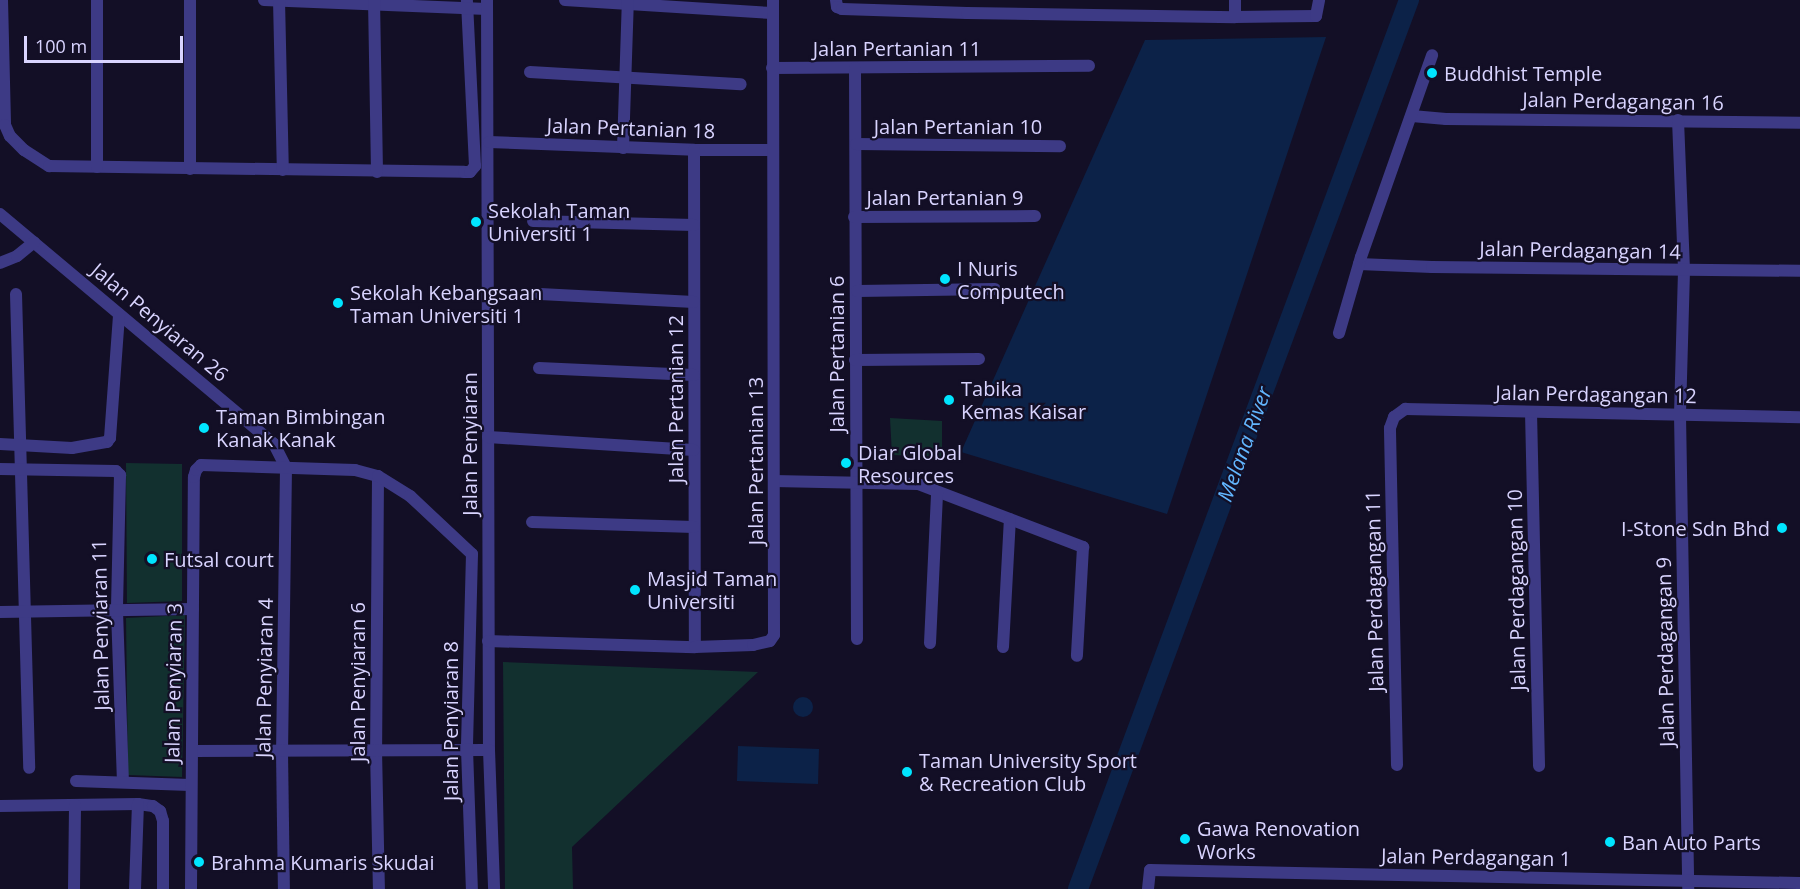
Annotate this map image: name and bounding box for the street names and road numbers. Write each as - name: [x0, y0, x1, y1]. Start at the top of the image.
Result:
- street label: Jalan Pertanian 11: [813, 36, 981, 60]
- street label: Jalan Perdagangan 16: [1522, 87, 1724, 115]
- street label: Jalan Pertanian 18: [546, 113, 716, 143]
- street label: Jalan Pertanian 10: [874, 114, 1042, 138]
- street label: Jalan Pertanian 9: [866, 185, 1024, 209]
- street label: Jalan Perdagangan 14: [1479, 236, 1681, 264]
- street label: Jalan Penyiaran 26: [87, 258, 233, 386]
- street label: Jalan Pertanian 6: [824, 275, 848, 433]
- street label: Jalan Pertanian 12: [663, 315, 687, 483]
- street label: Jalan Penyiaran: [457, 372, 481, 516]
- street label: Jalan Pertanian 13: [743, 377, 767, 545]
- street label: Jalan Perdagangan 12: [1495, 380, 1697, 408]
- street label: Jalan Perdagangan 10: [1502, 489, 1530, 691]
- street label: Jalan Perdagangan 11: [1360, 490, 1388, 692]
- street label: Jalan Penyiaran 11: [87, 539, 113, 711]
- street label: Jalan Perdagangan 9: [1651, 557, 1679, 747]
- street label: Jalan Penyiaran 4: [251, 598, 277, 758]
- street label: Jalan Penyiaran 6: [345, 602, 369, 762]
- street label: Jalan Penyiaran 3: [160, 603, 186, 763]
- street label: Jalan Penyiaran 8: [438, 641, 462, 801]
- street label: Jalan Perdagangan 1: [1381, 843, 1571, 871]

